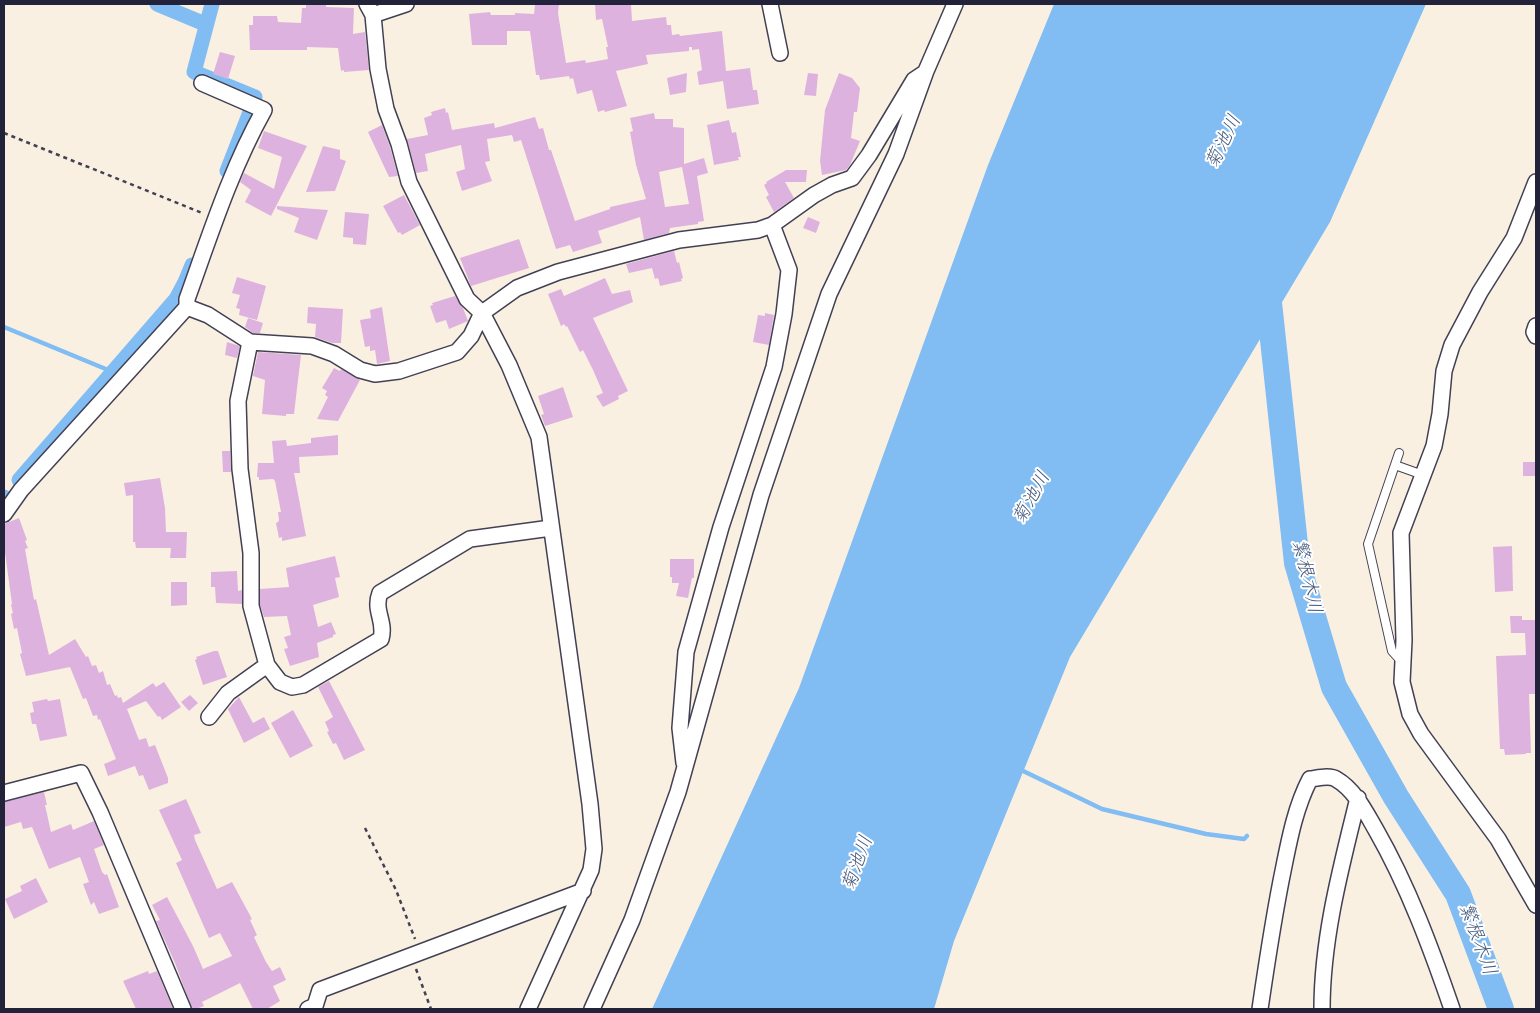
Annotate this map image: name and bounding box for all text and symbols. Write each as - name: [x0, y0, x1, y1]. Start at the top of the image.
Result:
- water label: 菊池川: [1203, 112, 1249, 174]
- water label: 菊池川: [1010, 469, 1058, 529]
- water label: 繁根木川: [1284, 537, 1324, 617]
- water label: 菊池川: [840, 833, 880, 895]
- water label: 繁根木川: [1451, 900, 1499, 980]

